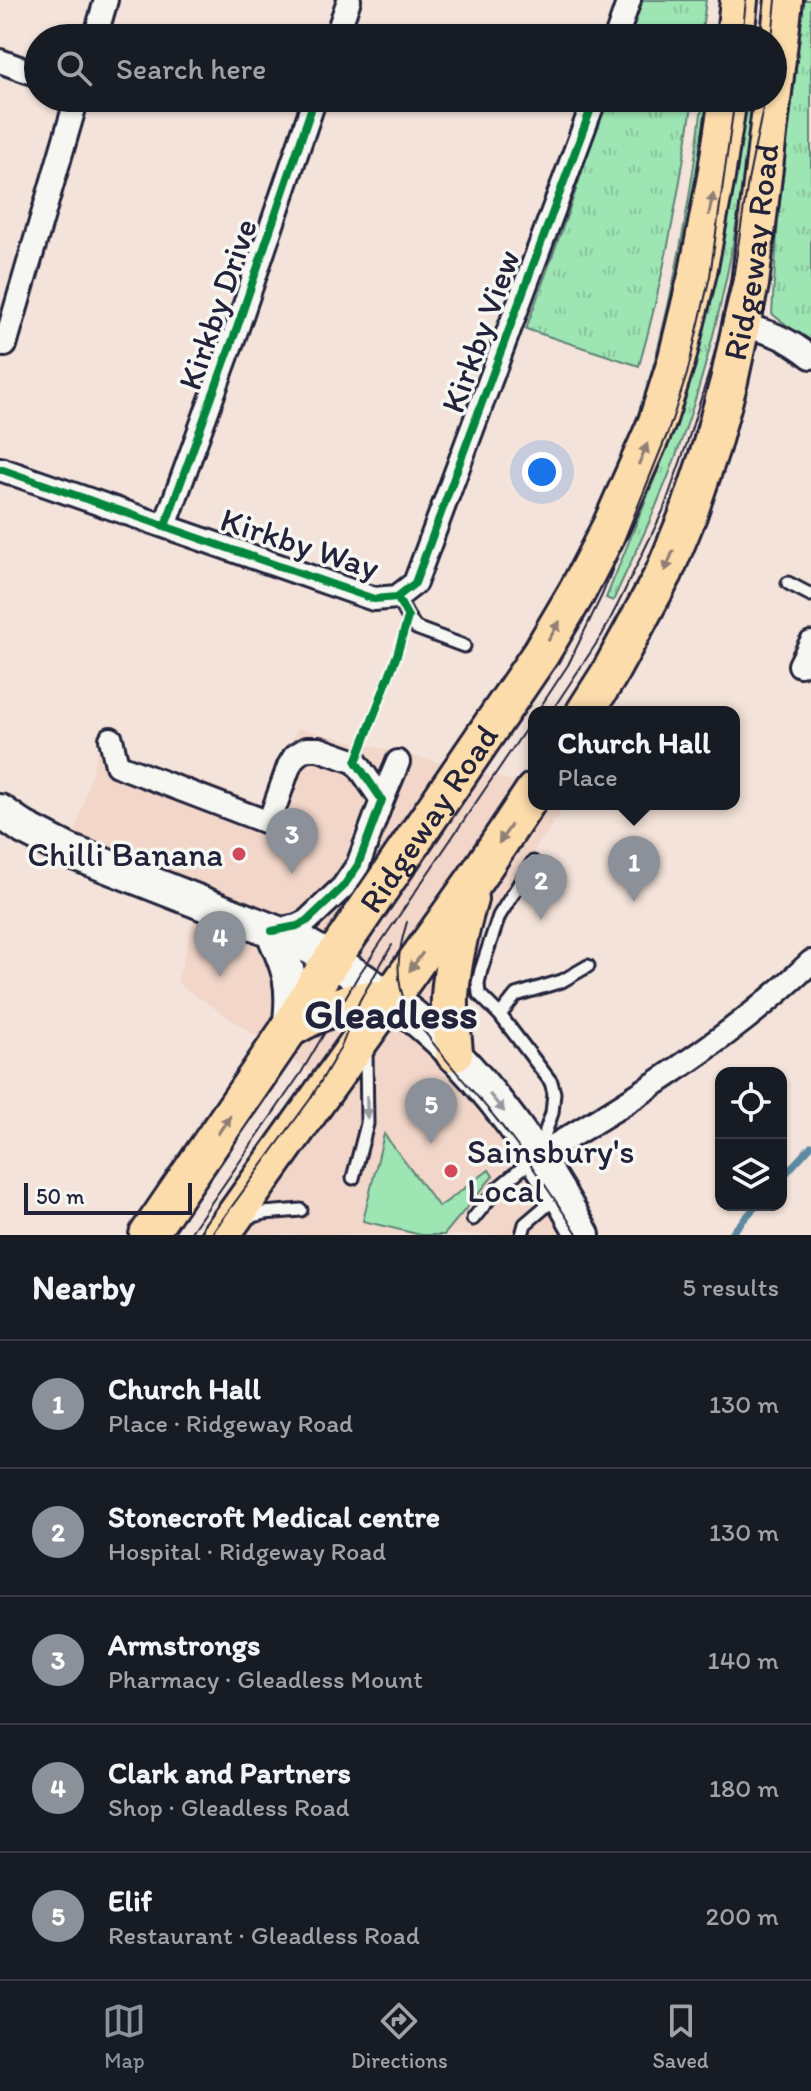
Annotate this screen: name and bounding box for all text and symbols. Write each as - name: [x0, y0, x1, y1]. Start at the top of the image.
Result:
- search box: [24, 24, 787, 112]
- icon: search: [52, 46, 96, 90]
- text: Search here: [116, 50, 266, 87]
- street label: Ridgeway Road: [714, 141, 788, 364]
- one-way arrow: [706, 191, 718, 216]
- street label: Kirkby Drive: [169, 213, 266, 395]
- street label: Kirkby View: [432, 244, 529, 418]
- one-way arrow: [636, 442, 649, 466]
- your location: [522, 452, 562, 492]
- street label: Kirkby Way: [215, 499, 384, 588]
- one-way arrow: [663, 549, 676, 573]
- one-way arrow: [547, 620, 561, 642]
- popup: [528, 706, 740, 810]
- street label: Ridgeway Road: [350, 717, 507, 921]
- text: Church Hall: [558, 724, 710, 761]
- text: Place: [558, 761, 618, 793]
- pin: 3: [266, 808, 318, 874]
- one-way arrow: [498, 824, 513, 845]
- place label: Chilli Banana: [27, 834, 223, 875]
- pin: 1: [608, 836, 660, 902]
- marker: Chilli Banana: [230, 845, 248, 863]
- pin: 2: [515, 854, 567, 920]
- pin: 4: [194, 911, 246, 977]
- one-way arrow: [409, 951, 424, 972]
- district label: Gleadless: [304, 988, 478, 1039]
- map controls: [715, 1067, 787, 1211]
- button: locate: [715, 1067, 787, 1139]
- pin: 5: [405, 1078, 457, 1144]
- one-way arrow: [488, 1093, 505, 1113]
- one-way arrow: [361, 1095, 373, 1120]
- one-way arrow: [216, 1115, 231, 1136]
- place label: Sainsbury's Local: [467, 1131, 635, 1211]
- button: layers: [715, 1139, 787, 1211]
- marker: Sainsbury's Local: [442, 1162, 460, 1180]
- scale bar: [24, 1179, 192, 1215]
- text: 50 m: [36, 1183, 85, 1210]
- text: Nearby: [32, 1267, 135, 1308]
- text: 5 results: [682, 1271, 779, 1303]
- text: Church Hall: [108, 1370, 261, 1407]
- text: 1: [52, 1388, 64, 1420]
- text: 130 m: [709, 1388, 779, 1420]
- text: Place · Ridgeway Road: [108, 1407, 353, 1439]
- text: Stonecroft Medical centre: [108, 1498, 440, 1535]
- text: 2: [51, 1516, 65, 1548]
- text: 130 m: [709, 1516, 779, 1548]
- text: Hospital · Ridgeway Road: [108, 1535, 386, 1567]
- text: Armstrongs: [108, 1626, 260, 1663]
- text: 3: [51, 1644, 65, 1676]
- text: 140 m: [708, 1644, 779, 1676]
- text: Pharmacy · Gleadless Mount: [108, 1663, 423, 1695]
- text: Clark and Partners: [108, 1754, 351, 1791]
- text: 4: [50, 1772, 66, 1804]
- text: 180 m: [709, 1772, 779, 1804]
- text: Shop · Gleadless Road: [108, 1791, 350, 1823]
- text: Elif: [108, 1882, 152, 1919]
- text: 5: [51, 1900, 65, 1932]
- text: 200 m: [706, 1900, 779, 1932]
- text: Restaurant · Gleadless Road: [108, 1919, 420, 1951]
- tab: Map: [102, 1999, 146, 2074]
- tab: Directions: [351, 1999, 448, 2074]
- tab: Saved: [652, 1999, 709, 2074]

